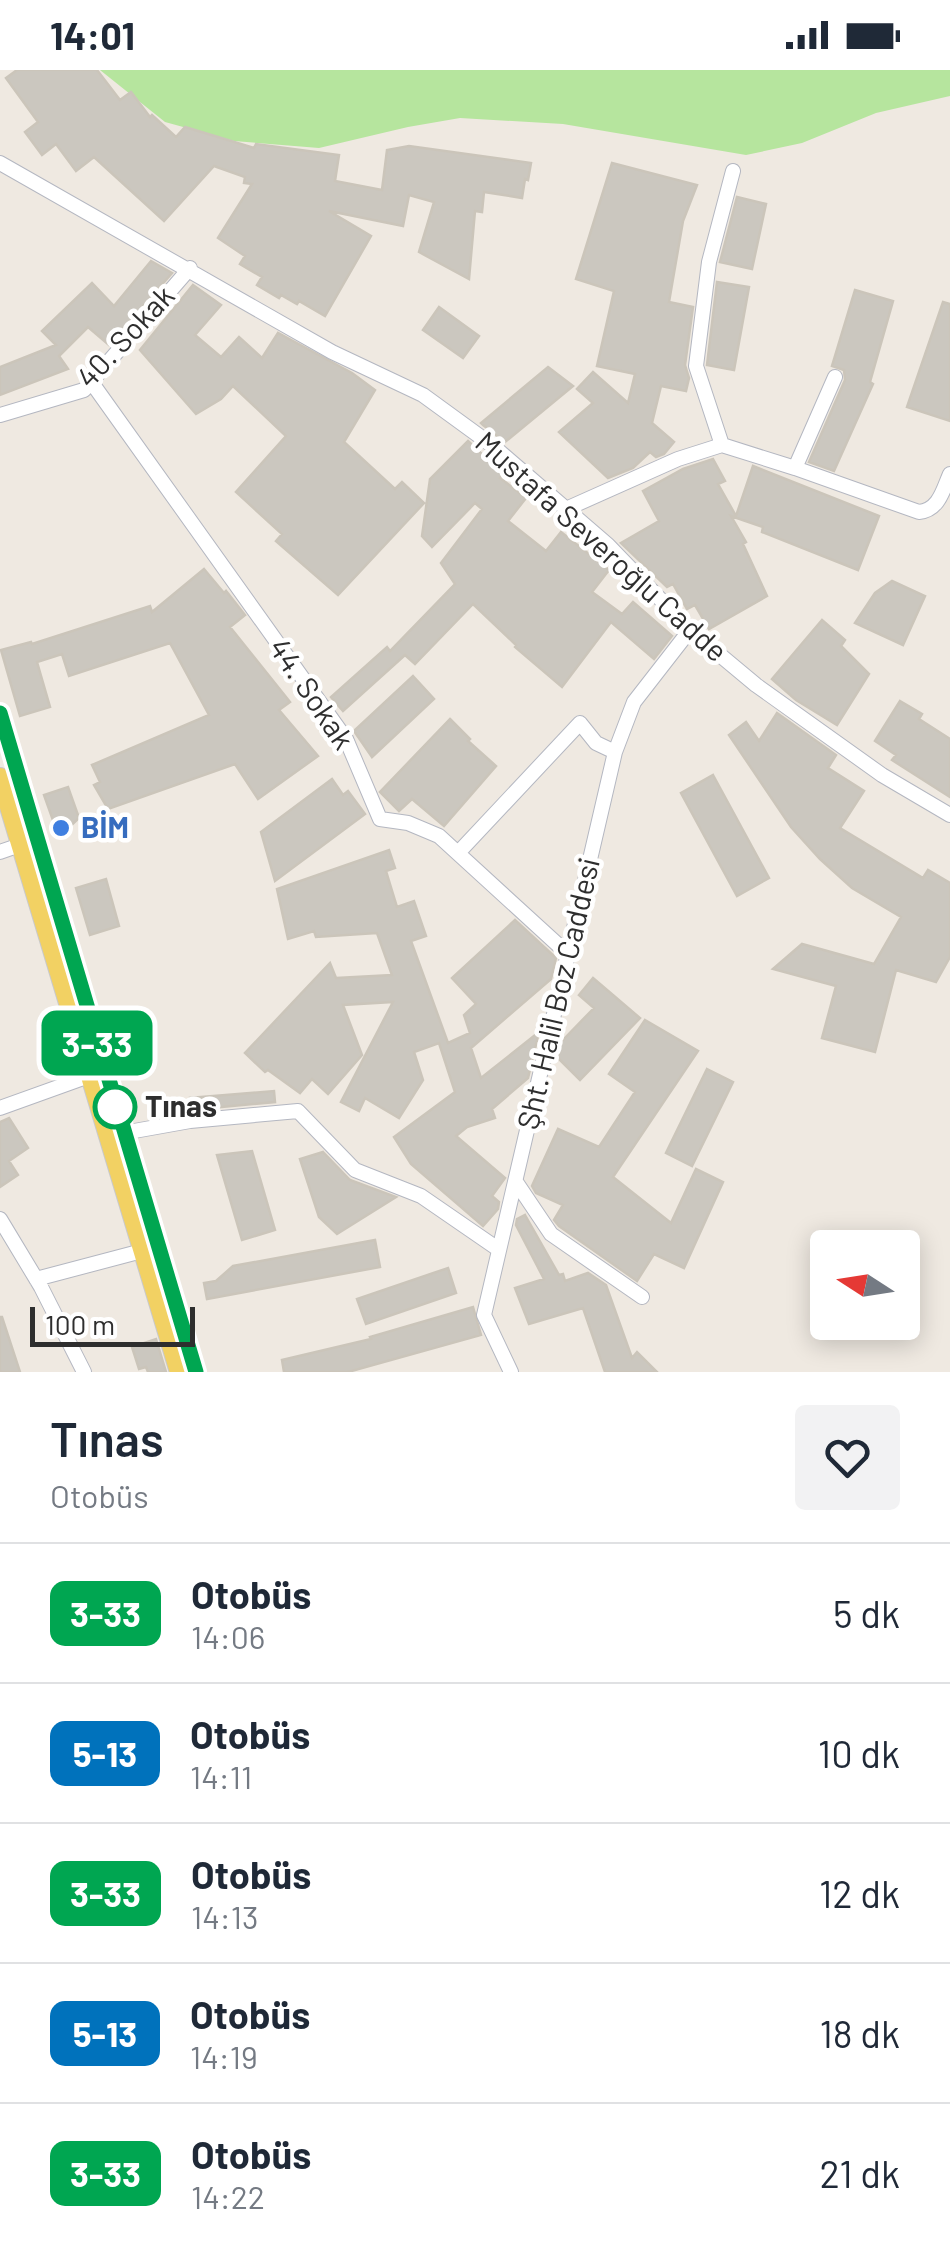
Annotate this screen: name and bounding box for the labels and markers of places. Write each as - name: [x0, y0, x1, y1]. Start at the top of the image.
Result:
- place label: BİM: [81, 808, 129, 844]
- marker: BİM: [50, 817, 72, 839]
- marker: Tınas: [94, 1086, 136, 1128]
- place label: Tınas: [145, 1087, 217, 1123]

